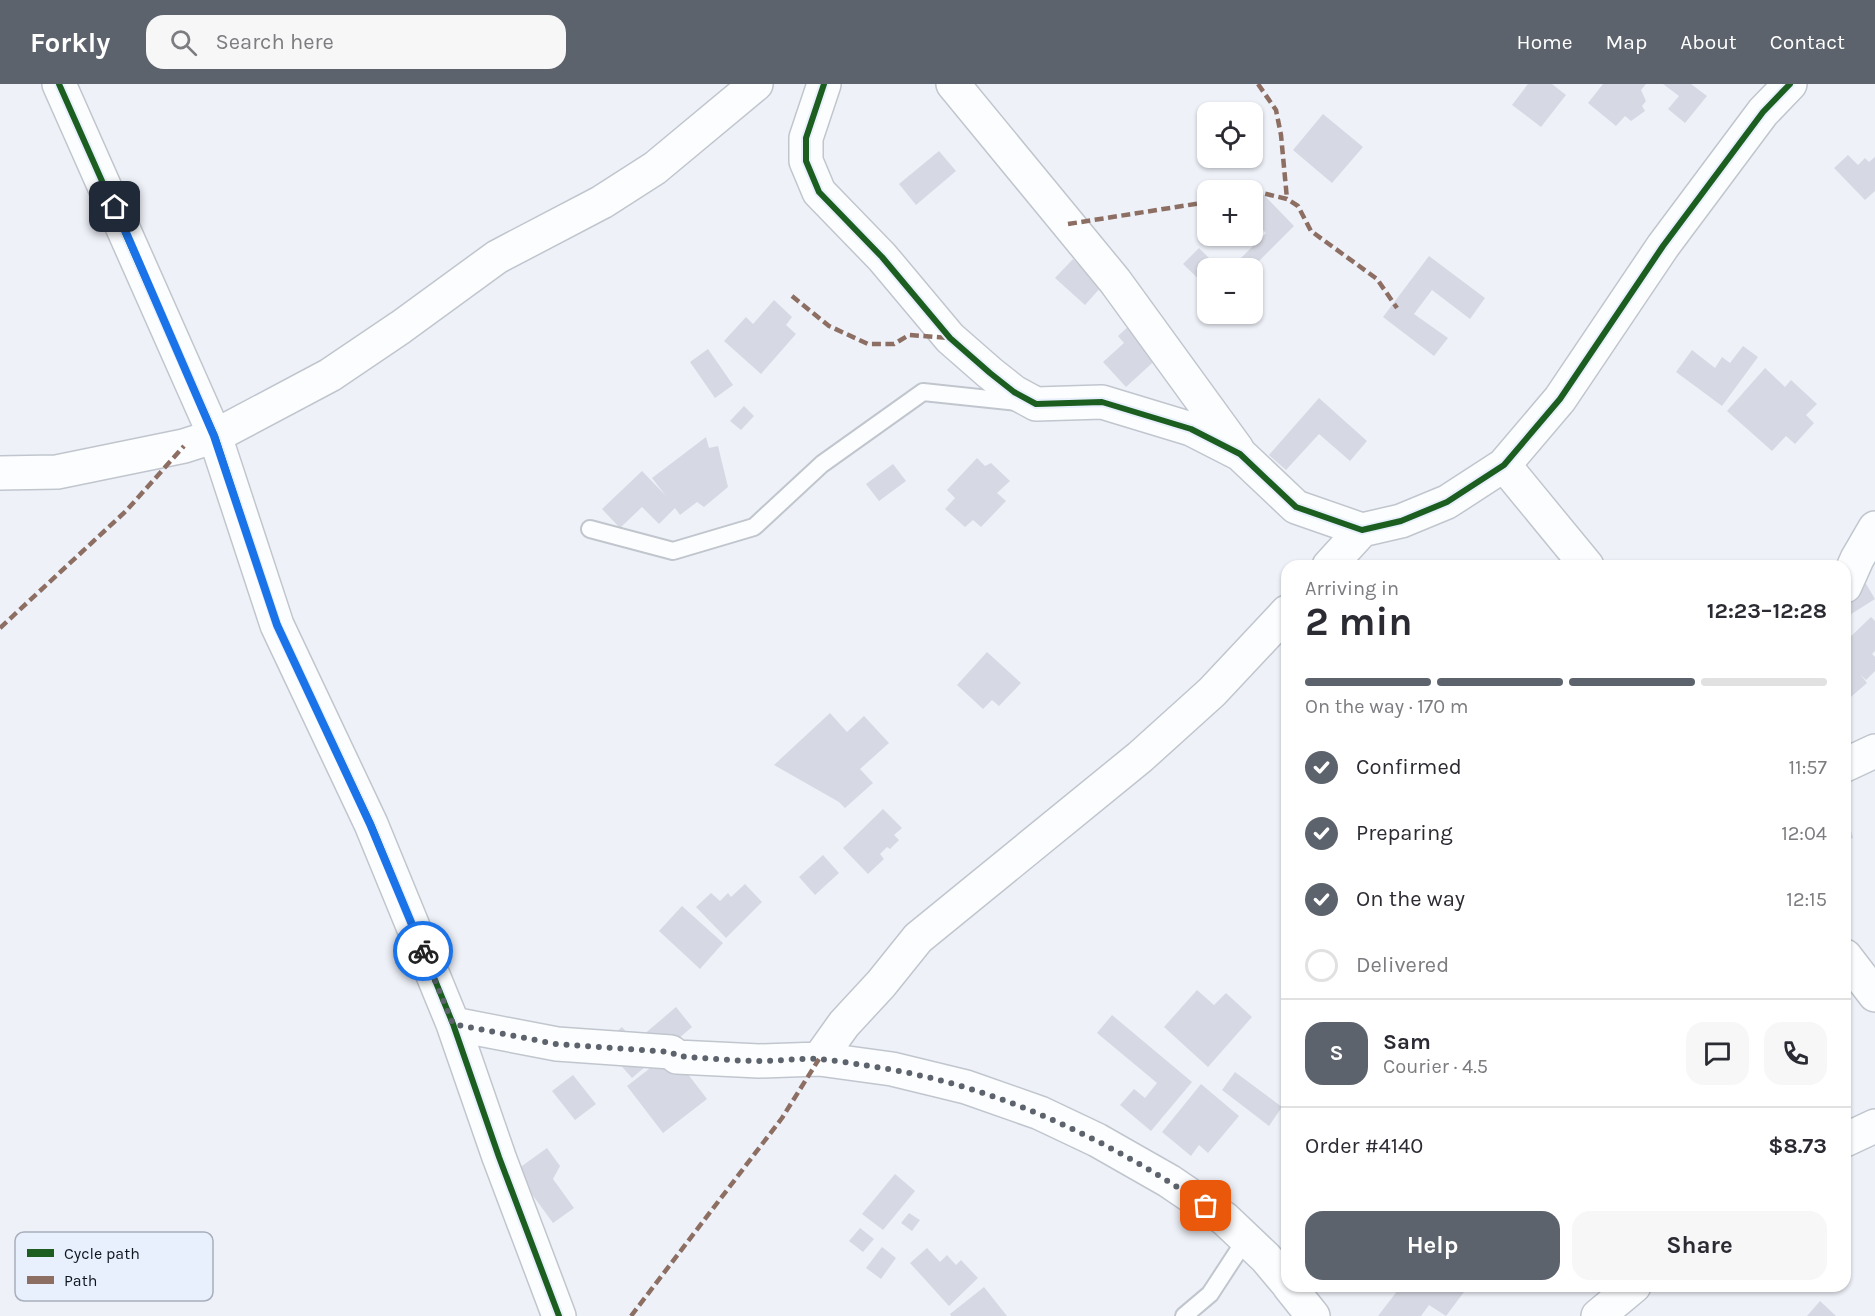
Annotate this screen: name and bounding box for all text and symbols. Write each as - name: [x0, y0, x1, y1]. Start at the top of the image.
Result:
- search box: [146, 15, 566, 69]
- text: Forkly: [30, 26, 110, 59]
- icon: search: [167, 26, 200, 59]
- text: Search here: [215, 29, 334, 55]
- text: Home: [1517, 30, 1573, 54]
- text: Map: [1606, 30, 1647, 54]
- text: About: [1680, 30, 1737, 54]
- text: Contact: [1770, 30, 1845, 54]
- map controls: [1197, 102, 1263, 324]
- button: locate: [1197, 102, 1263, 168]
- button: +: [1197, 180, 1263, 246]
- pin: [89, 181, 140, 232]
- icon: home: [98, 190, 131, 223]
- button: −: [1197, 258, 1263, 324]
- text: Arriving in: [1305, 577, 1399, 600]
- text: 12:23–12:28: [1707, 598, 1827, 624]
- text: 2 min: [1305, 599, 1413, 645]
- text: On the way · 170 m: [1305, 695, 1469, 718]
- icon: check: [1305, 751, 1338, 784]
- text: Confirmed: [1356, 754, 1462, 780]
- text: 11:57: [1788, 756, 1827, 779]
- icon: check: [1305, 817, 1338, 850]
- text: Preparing: [1356, 820, 1453, 846]
- text: 12:04: [1781, 822, 1827, 845]
- icon: check: [1305, 883, 1338, 916]
- text: On the way: [1356, 886, 1465, 912]
- text: 12:15: [1786, 888, 1827, 911]
- courier: [393, 921, 453, 981]
- icon: bike: [407, 935, 440, 968]
- text: Delivered: [1356, 952, 1449, 978]
- button: chat: [1686, 1022, 1749, 1085]
- button: phone: [1764, 1022, 1827, 1085]
- text: Sam: [1383, 1029, 1431, 1055]
- text: S: [1329, 1040, 1344, 1066]
- text: Courier · 4.5: [1383, 1055, 1488, 1078]
- text: Order #4140: [1305, 1133, 1423, 1159]
- text: $8.73: [1768, 1133, 1827, 1159]
- pin: [1180, 1180, 1231, 1231]
- icon: bag: [1189, 1189, 1222, 1222]
- button: Help: [1305, 1211, 1560, 1280]
- button: Share: [1572, 1211, 1827, 1280]
- legend: [15, 1232, 213, 1301]
- text: Cycle path: [64, 1244, 140, 1263]
- text: Path: [64, 1271, 97, 1290]

